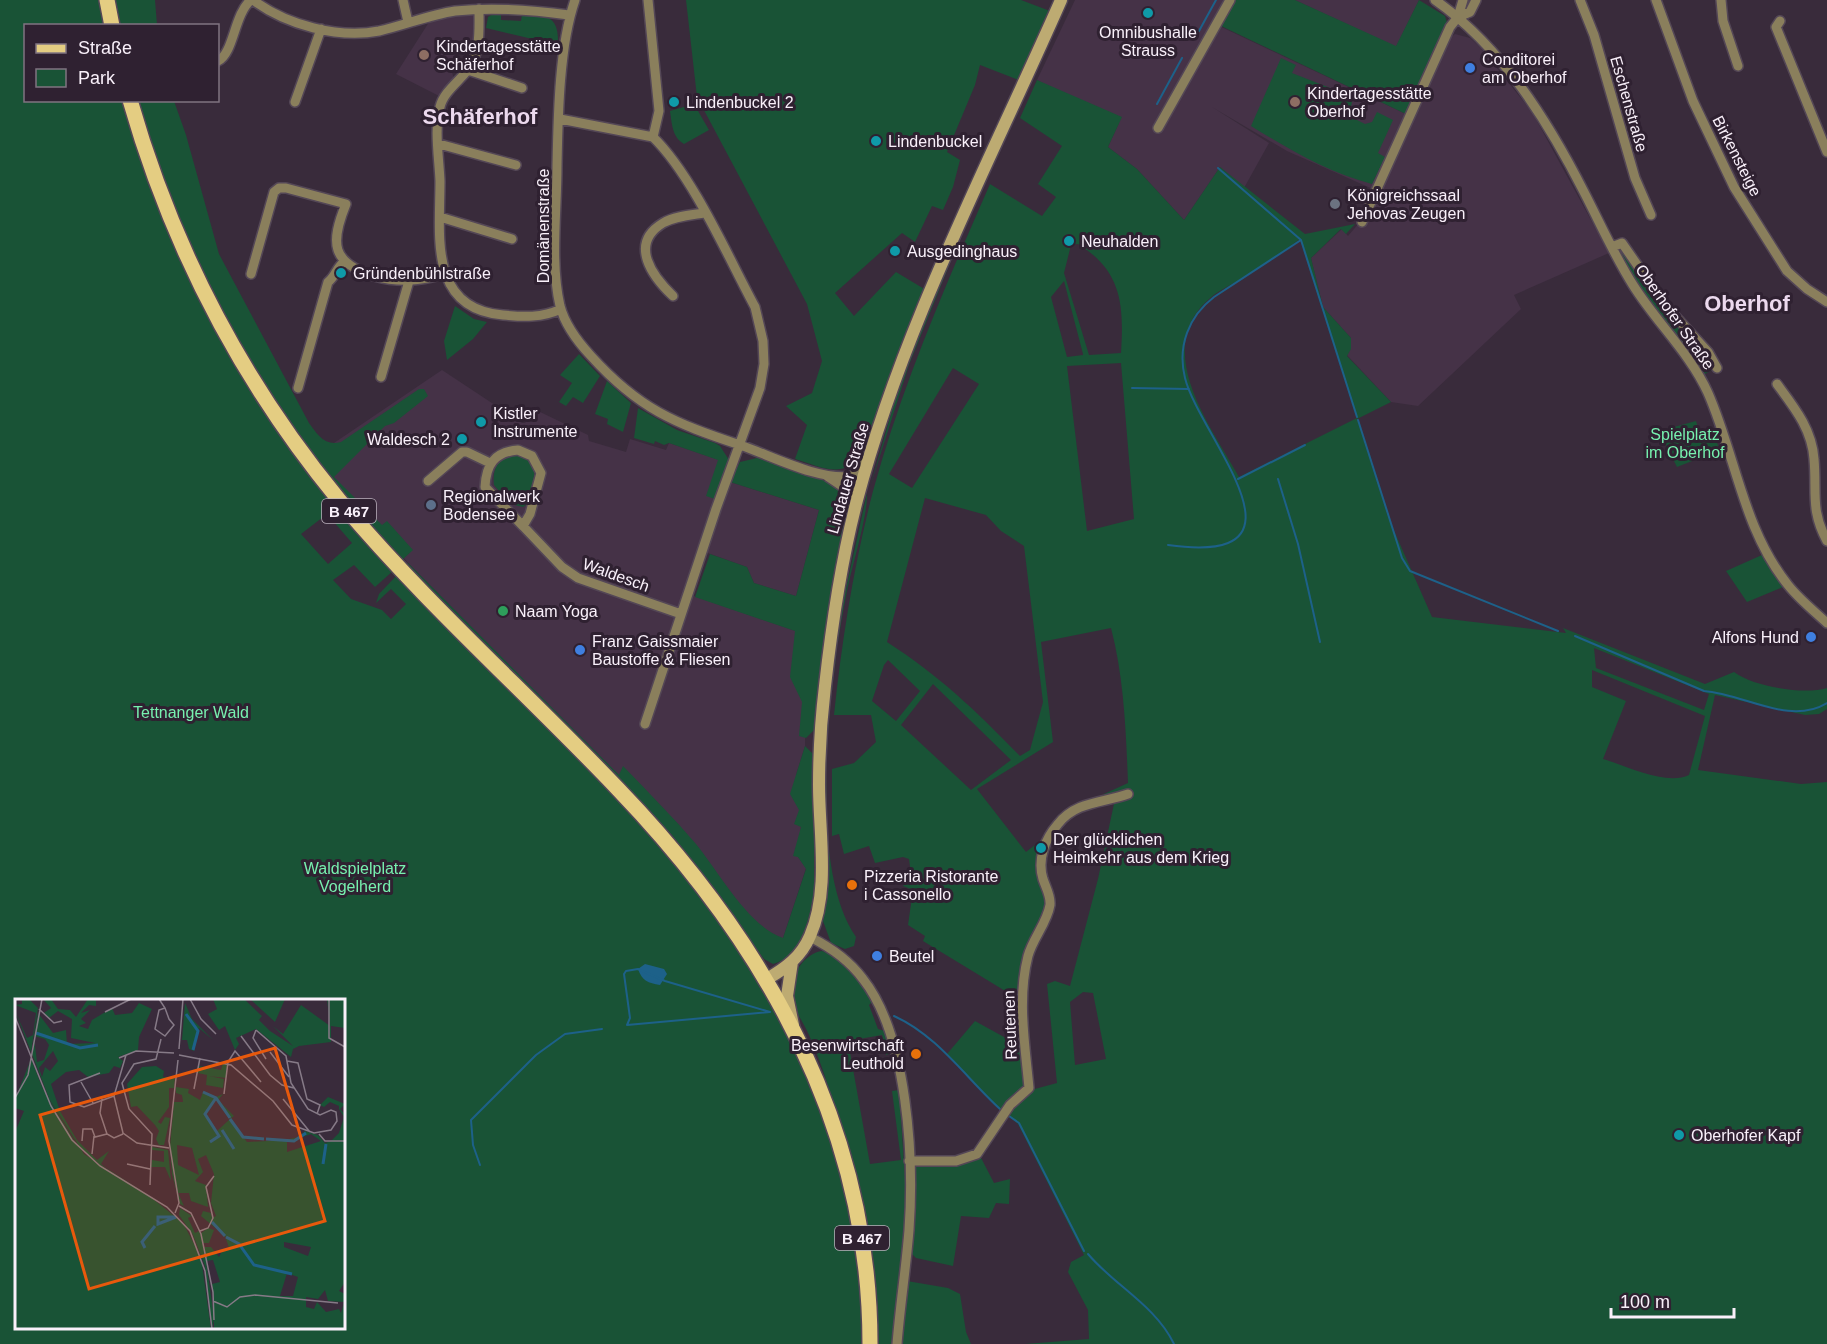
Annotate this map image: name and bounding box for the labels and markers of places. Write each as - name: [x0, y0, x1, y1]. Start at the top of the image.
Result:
- marker: Omnibushalle Strauss: [1141, 6, 1155, 20]
- place label: Omnibushalle Strauss: [1099, 24, 1197, 59]
- place label: Kindertagesstätte Schäferhof: [436, 38, 561, 73]
- marker: Kindertagesstätte Schäferhof: [417, 48, 431, 62]
- place label: Conditorei am Oberhof: [1482, 51, 1567, 86]
- marker: Conditorei am Oberhof: [1463, 61, 1477, 75]
- place label: Kindertagesstätte Oberhof: [1307, 85, 1432, 120]
- place label: Lindenbuckel 2: [686, 94, 794, 111]
- marker: Lindenbuckel 2: [667, 95, 681, 109]
- marker: Kindertagesstätte Oberhof: [1288, 95, 1302, 109]
- place label: Lindenbuckel: [888, 133, 982, 150]
- marker: Lindenbuckel: [869, 134, 883, 148]
- place label: Königreichssaal Jehovas Zeugen: [1347, 187, 1465, 222]
- marker: Königreichssaal Jehovas Zeugen: [1328, 197, 1342, 211]
- place label: Neuhalden: [1081, 233, 1158, 250]
- marker: Neuhalden: [1062, 234, 1076, 248]
- place label: Ausgedinghaus: [907, 243, 1017, 260]
- marker: Ausgedinghaus: [888, 244, 902, 258]
- place label: Gründenbühlstraße: [353, 265, 491, 282]
- marker: Gründenbühlstraße: [334, 266, 348, 280]
- place label: Kistler Instrumente: [493, 405, 578, 440]
- marker: Kistler Instrumente: [474, 415, 488, 429]
- place label: Waldesch 2: [367, 431, 450, 448]
- marker: Waldesch 2: [455, 432, 469, 446]
- place label: Regionalwerk Bodensee: [443, 488, 541, 523]
- marker: Regionalwerk Bodensee: [424, 498, 438, 512]
- place label: Naam Yoga: [515, 603, 598, 620]
- marker: Naam Yoga: [496, 604, 510, 618]
- place label: Alfons Hund: [1712, 629, 1799, 646]
- marker: Alfons Hund: [1804, 630, 1818, 644]
- place label: Franz Gaissmaier Baustoffe & Fliesen: [592, 633, 730, 668]
- marker: Franz Gaissmaier Baustoffe & Fliesen: [573, 643, 587, 657]
- place label: Der glücklichen Heimkehr aus dem Krieg: [1053, 831, 1229, 866]
- marker: Der glücklichen Heimkehr aus dem Krieg: [1034, 841, 1048, 855]
- place label: Pizzeria Ristorante i Cassonello: [864, 868, 998, 903]
- marker: Pizzeria Ristorante i Cassonello: [845, 878, 859, 892]
- place label: Beutel: [889, 948, 934, 965]
- marker: Beutel: [870, 949, 884, 963]
- place label: Besenwirtschaft Leuthold: [791, 1037, 905, 1072]
- marker: Besenwirtschaft Leuthold: [909, 1047, 923, 1061]
- place label: Oberhofer Kapf: [1691, 1127, 1801, 1144]
- marker: Oberhofer Kapf: [1672, 1128, 1686, 1142]

